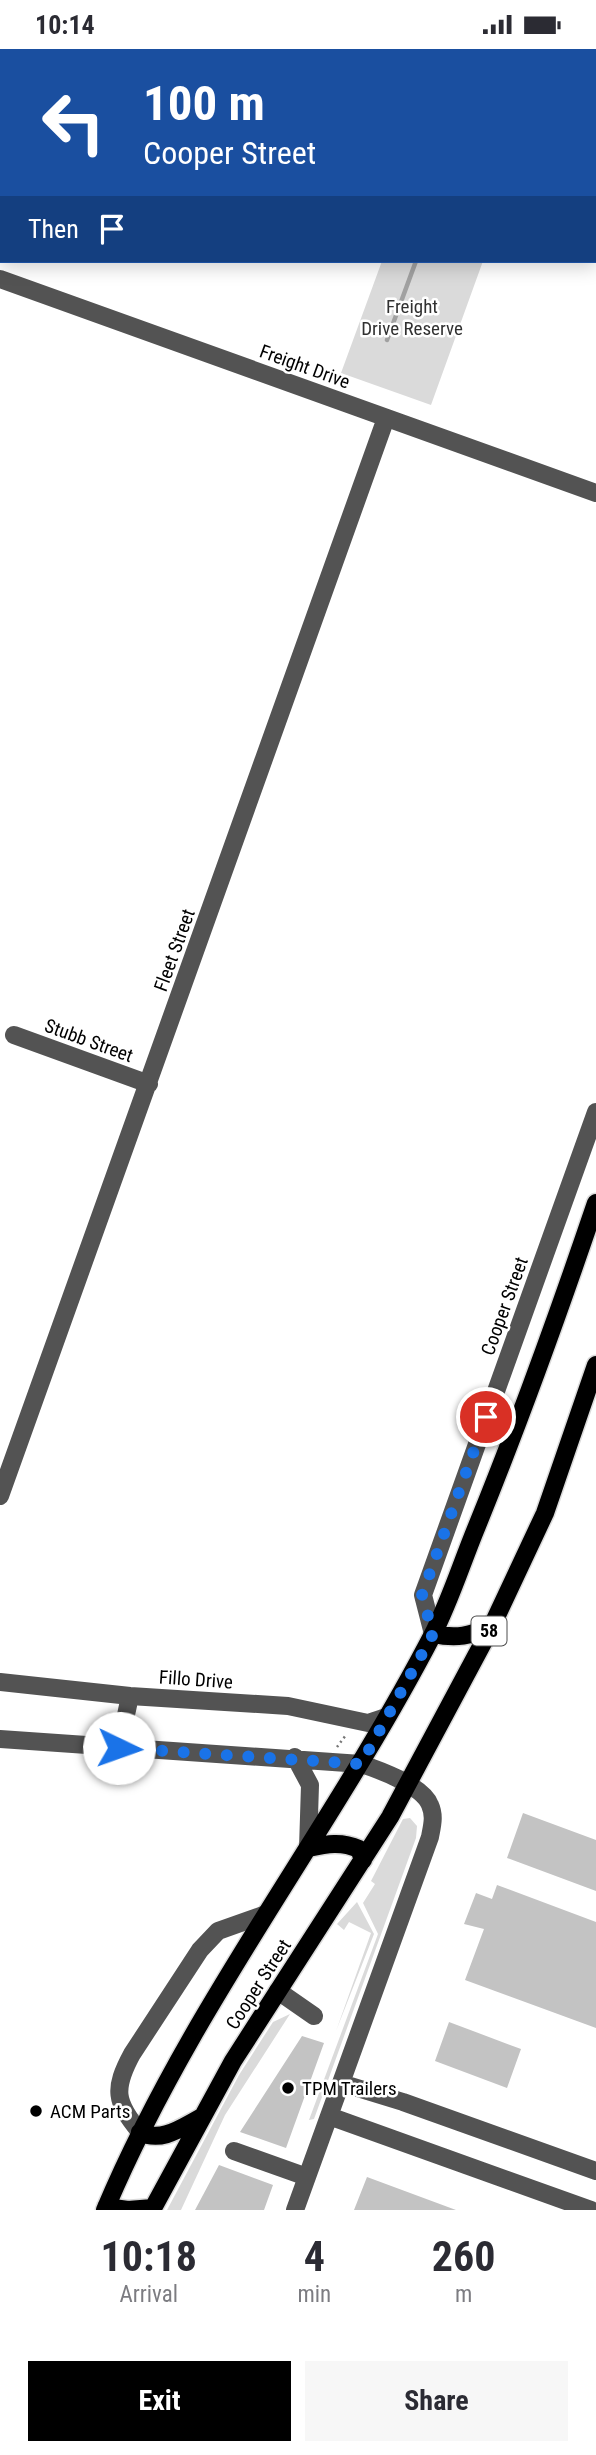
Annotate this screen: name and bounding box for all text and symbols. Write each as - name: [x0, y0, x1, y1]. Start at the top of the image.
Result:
- text: 10:14: [35, 10, 95, 40]
- text: 100 m: [143, 75, 265, 132]
- icon: left: [28, 77, 119, 168]
- text: Cooper Street: [143, 134, 316, 172]
- icon: arrive: [93, 210, 131, 248]
- text: Then: [28, 214, 79, 244]
- park label: Freight Drive Reserve: [361, 295, 463, 340]
- street label: Freight Drive: [257, 340, 353, 393]
- street label: Fleet Street: [149, 906, 200, 994]
- street label: Stubb Street: [42, 1014, 136, 1067]
- street label: Cooper Street: [476, 1254, 533, 1358]
- pin: [456, 1387, 516, 1447]
- icon: arrive: [467, 1398, 505, 1436]
- road number: 58: [472, 1617, 506, 1645]
- street label: Fillo Drive: [158, 1665, 234, 1694]
- position arrow: [82, 1711, 156, 1785]
- street label: Cooper Street: [221, 1935, 296, 2034]
- place label: TPM Trailers: [302, 2077, 397, 2100]
- marker: TPM Trailers: [280, 2080, 296, 2096]
- place label: ACM Parts: [50, 2100, 130, 2123]
- marker: ACM Parts: [28, 2103, 44, 2119]
- text: 10:18: [101, 2232, 197, 2281]
- text: 4: [304, 2232, 325, 2281]
- text: 260: [432, 2232, 495, 2281]
- text: Arrival: [119, 2281, 178, 2308]
- text: min: [297, 2281, 331, 2308]
- text: m: [455, 2281, 472, 2308]
- button: Exit: [28, 2361, 291, 2441]
- button: Share: [305, 2361, 568, 2441]

